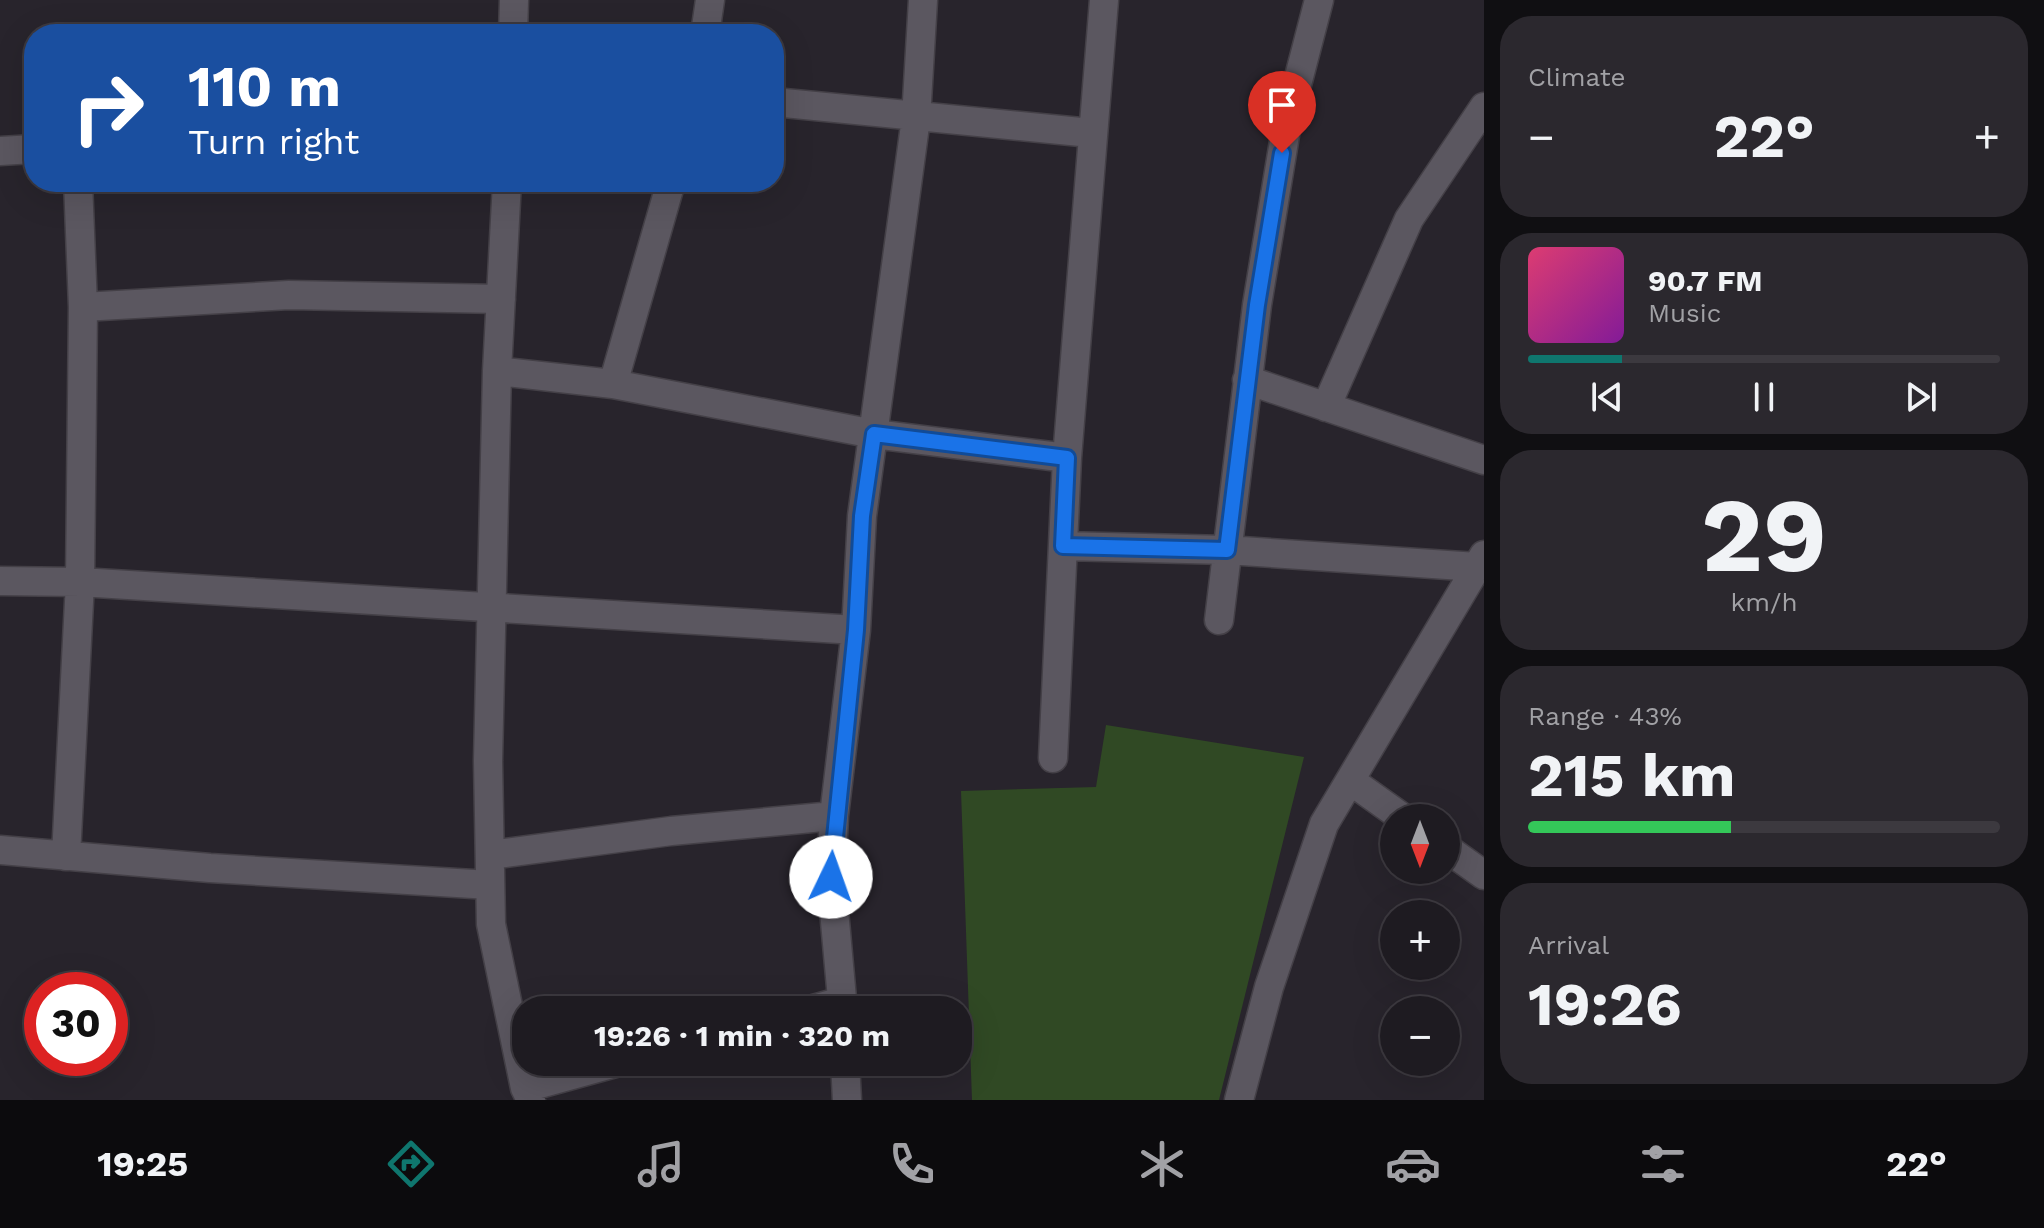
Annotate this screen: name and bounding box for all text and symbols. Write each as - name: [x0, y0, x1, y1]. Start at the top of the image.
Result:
- text: 110 m: [188, 54, 341, 120]
- icon: right: [56, 56, 160, 160]
- text: Climate: [1528, 62, 1626, 92]
- pin: [1248, 71, 1316, 153]
- icon: arrive: [1260, 83, 1304, 127]
- text: 22°: [1713, 101, 1815, 172]
- text: −: [1528, 111, 1555, 163]
- text: +: [1973, 111, 2000, 163]
- text: Turn right: [188, 121, 359, 163]
- text: 90.7 FM: [1648, 263, 1763, 298]
- text: Music: [1648, 298, 1721, 328]
- icon: previous: [1585, 375, 1629, 419]
- icon: pause: [1742, 375, 1786, 419]
- icon: next: [1899, 375, 1943, 419]
- text: 29: [1701, 474, 1827, 596]
- text: km/h: [1731, 587, 1797, 617]
- text: Range · 43%: [1528, 701, 1682, 731]
- text: 215 km: [1528, 740, 1736, 811]
- north arrow: [1380, 804, 1460, 884]
- map controls: [1380, 804, 1460, 1076]
- position arrow: [789, 835, 873, 919]
- button: +: [1380, 900, 1460, 980]
- text: Arrival: [1528, 930, 1609, 960]
- text: 19:26: [1528, 969, 1682, 1040]
- speed limit sign: 30: [24, 972, 128, 1076]
- button: −: [1380, 996, 1460, 1076]
- text: 19:26 · 1 min · 320 m: [594, 1018, 890, 1053]
- icon: directions: [383, 1136, 439, 1192]
- icon: music: [633, 1136, 689, 1192]
- icon: phone: [884, 1136, 940, 1192]
- icon: climate: [1134, 1136, 1190, 1192]
- icon: car: [1385, 1136, 1441, 1192]
- icon: filters: [1635, 1136, 1691, 1192]
- text: 19:25: [97, 1143, 188, 1185]
- text: 22°: [1886, 1143, 1947, 1185]

